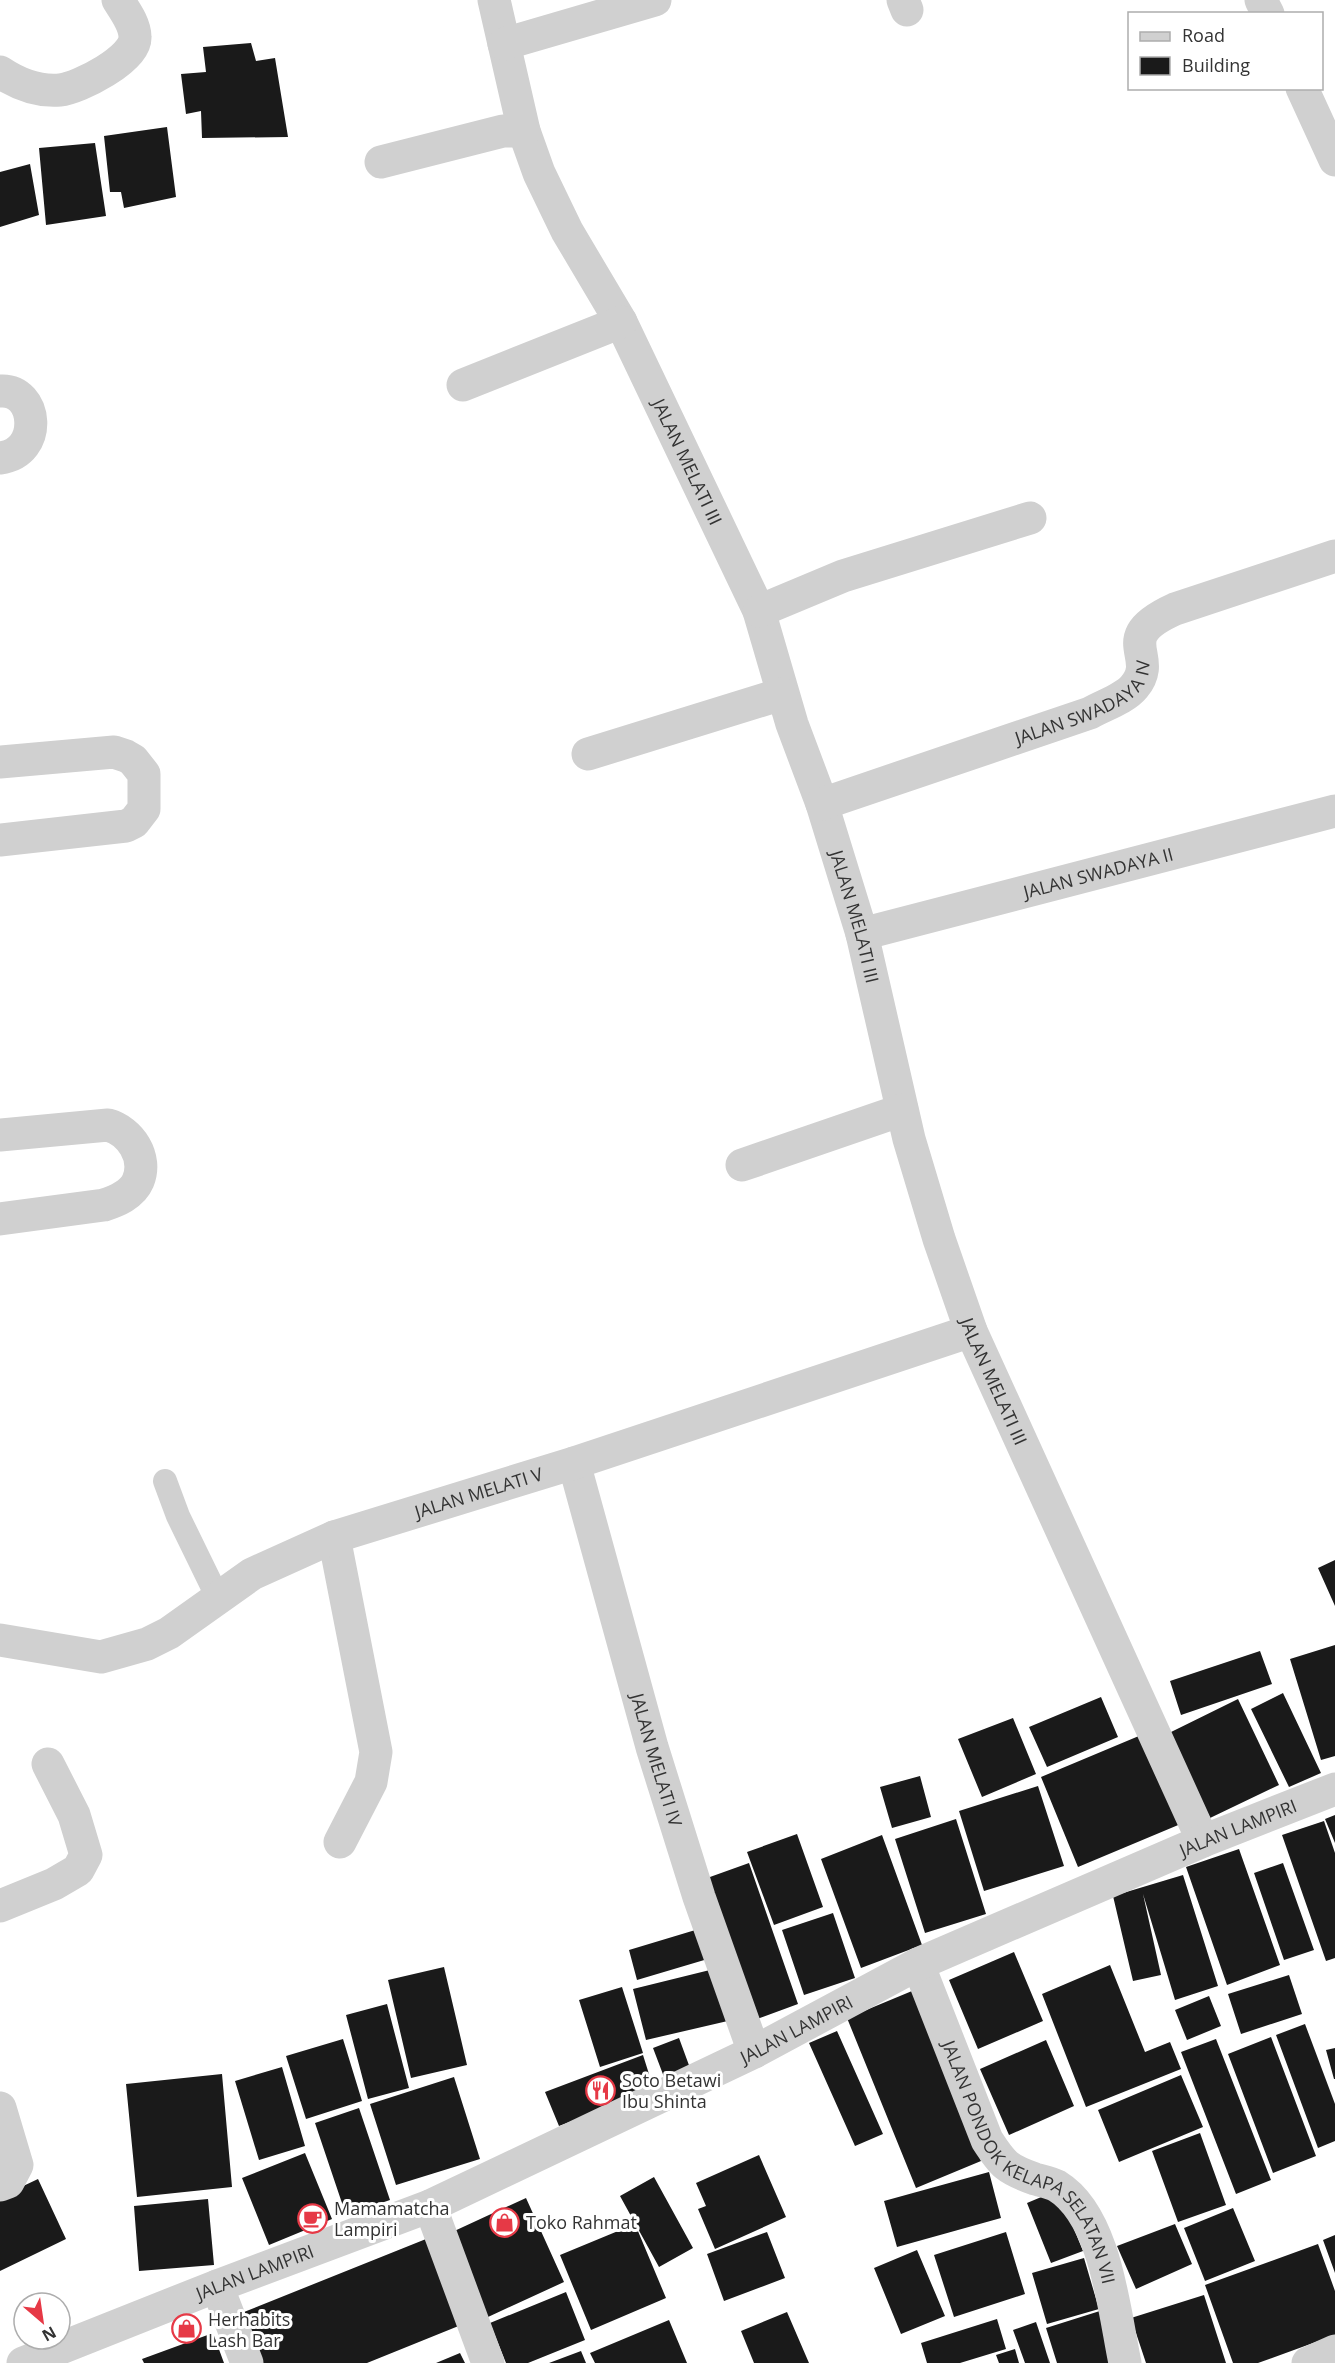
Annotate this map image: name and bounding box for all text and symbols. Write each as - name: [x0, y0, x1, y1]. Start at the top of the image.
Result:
- legend: [1128, 12, 1323, 90]
- text: Road: [1182, 23, 1225, 47]
- text: Building: [1182, 53, 1250, 77]
- street label: JALAN MELATI III: [646, 393, 728, 529]
- street label: JALAN SWADAYA IV: [1010, 659, 1155, 750]
- street label: JALAN SWADAYA II: [1019, 842, 1176, 904]
- street label: JALAN MELATI III: [824, 845, 885, 985]
- street label: JALAN MELATI III: [955, 1313, 1033, 1449]
- street label: JALAN MELATI V: [410, 1461, 546, 1524]
- street label: JALAN MELATI IV: [625, 1689, 688, 1829]
- street label: JALAN LAMPIRI: [1174, 1793, 1300, 1863]
- street label: JALAN LAMPIRI: [734, 1989, 857, 2070]
- street label: JALAN PONDOK KELAPA SELATAN VII: [936, 2035, 1121, 2286]
- place label: Soto Betawi Ibu Shinta: [622, 2068, 721, 2113]
- restaurant icon: Soto Betawi Ibu Shinta: [585, 2074, 617, 2106]
- place label: Mamamatcha Lampiri: [334, 2196, 450, 2241]
- cafe icon: Mamamatcha Lampiri: [297, 2202, 329, 2234]
- shop icon: Toko Rahmat: [489, 2206, 521, 2238]
- place label: Toko Rahmat: [526, 2210, 637, 2234]
- street label: JALAN LAMPIRI: [190, 2239, 317, 2306]
- north arrow: [12, 2291, 72, 2351]
- place label: Herhabits Lash Bar: [208, 2307, 290, 2352]
- shop icon: Herhabits Lash Bar: [171, 2313, 203, 2345]
- text: N: [38, 2321, 60, 2347]

